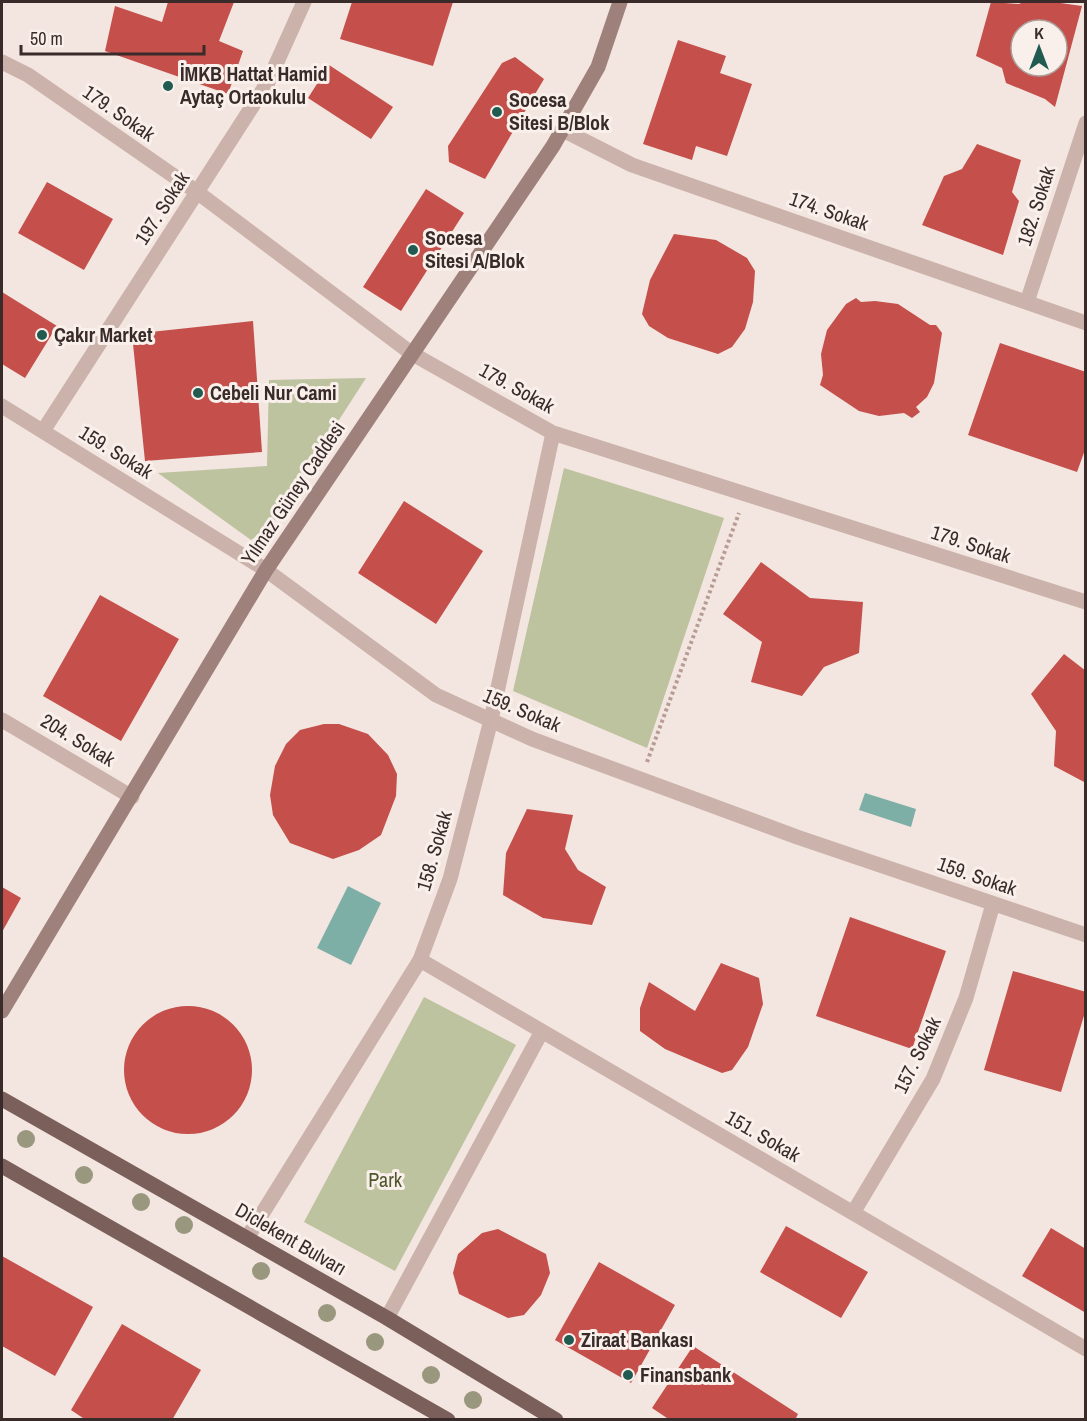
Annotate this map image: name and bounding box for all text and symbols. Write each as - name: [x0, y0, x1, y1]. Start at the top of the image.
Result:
- scale bar: [21, 18, 204, 56]
- north arrow: [1009, 18, 1069, 78]
- text: K: [1034, 22, 1044, 44]
- text: 50 m: [30, 26, 63, 51]
- place label: İMKB Hattat Hamid Aytaç Ortaokulu: [180, 60, 328, 110]
- street label: 179. Sokak: [78, 78, 161, 148]
- marker: İMKB Hattat Hamid Aytaç Ortaokulu: [161, 79, 175, 93]
- place label: Socesa Sitesi B/Blok: [509, 86, 610, 136]
- marker: Socesa Sitesi B/Blok: [490, 105, 504, 119]
- street label: 182. Sokak: [1010, 162, 1061, 249]
- street label: 197. Sokak: [128, 165, 196, 249]
- street label: 174. Sokak: [786, 184, 873, 237]
- place label: Socesa Sitesi A/Blok: [425, 224, 526, 274]
- marker: Socesa Sitesi A/Blok: [406, 243, 420, 257]
- place label: Çakır Market: [54, 321, 153, 348]
- marker: Çakır Market: [35, 328, 49, 342]
- street label: 179. Sokak: [475, 356, 560, 420]
- place label: Cebeli Nur Cami: [210, 379, 337, 406]
- marker: Cebeli Nur Cami: [191, 386, 205, 400]
- street label: Yılmaz Güney Caddesi: [234, 416, 351, 570]
- street label: 159. Sokak: [74, 418, 159, 485]
- street label: 179. Sokak: [928, 518, 1015, 569]
- street label: 159. Sokak: [479, 681, 566, 738]
- street label: 204. Sokak: [36, 707, 121, 773]
- street label: 158. Sokak: [409, 807, 458, 894]
- street label: 159. Sokak: [934, 849, 1021, 902]
- street label: 157. Sokak: [886, 1011, 947, 1098]
- street label: 151. Sokak: [721, 1103, 806, 1168]
- park label: Park: [368, 1166, 403, 1193]
- street label: Diclekent Bulvarı: [231, 1196, 352, 1281]
- place label: Ziraat Bankası: [581, 1326, 693, 1353]
- marker: Ziraat Bankası: [562, 1333, 576, 1347]
- place label: Finansbank: [640, 1361, 732, 1388]
- marker: Finansbank: [621, 1368, 635, 1382]

